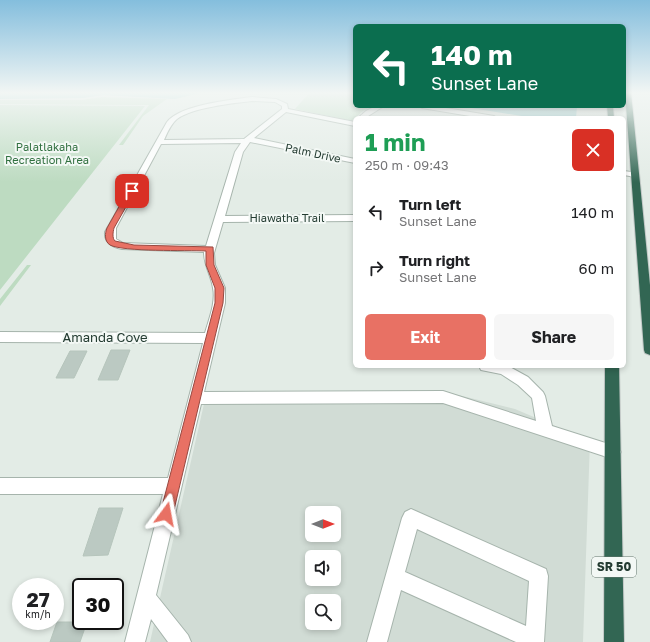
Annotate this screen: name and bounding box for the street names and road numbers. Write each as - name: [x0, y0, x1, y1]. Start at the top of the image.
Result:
- street label: Palm Drive: [284, 140, 342, 165]
- street label: Hiawatha Trail: [249, 211, 325, 224]
- street label: Amanda Cove: [62, 329, 148, 345]
- road number: SR 50: [592, 557, 636, 577]

